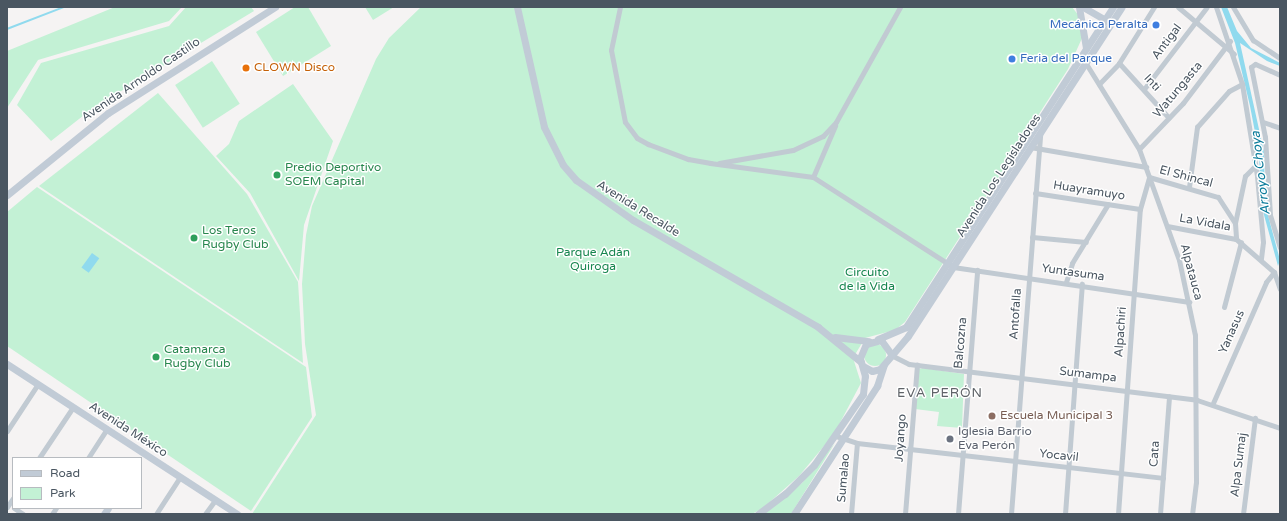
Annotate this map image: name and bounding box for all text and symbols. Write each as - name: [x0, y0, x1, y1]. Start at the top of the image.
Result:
- place label: Mecánica Peralta: [1050, 18, 1148, 32]
- marker: Mecánica Peralta: [1151, 20, 1161, 30]
- street label: Antigal: [1149, 21, 1185, 63]
- street label: Avenida Arnoldo Castillo: [79, 35, 203, 125]
- place label: Feria del Parque: [1020, 52, 1112, 66]
- marker: Feria del Parque: [1007, 54, 1017, 64]
- street label: Watungasta: [1150, 59, 1206, 121]
- place label: CLOWN Disco: [254, 61, 335, 75]
- marker: CLOWN Disco: [241, 63, 251, 73]
- street label: Inti: [1141, 71, 1163, 95]
- street label: Avenida Los Legisladores: [954, 112, 1044, 240]
- water label: Arroyo Choya: [1248, 130, 1274, 216]
- place label: Predio Deportivo SOEM Capital: [285, 161, 381, 189]
- street label: El Shincal: [1158, 163, 1214, 191]
- marker: Predio Deportivo SOEM Capital: [272, 170, 282, 180]
- street label: Avenida Recalde: [594, 178, 682, 240]
- street label: Huayramuyo: [1052, 178, 1126, 204]
- street label: La Vidala: [1178, 211, 1232, 235]
- place label: Los Teros Rugby Club: [202, 224, 269, 252]
- marker: Los Teros Rugby Club: [189, 233, 199, 243]
- street label: Alpatauca: [1177, 242, 1205, 302]
- park label: Parque Adán Quiroga: [556, 246, 630, 274]
- street label: Yuntasuma: [1041, 261, 1105, 285]
- park label: Circuito de la Vida: [839, 266, 895, 294]
- street label: Antofalla: [1007, 288, 1025, 340]
- street label: Alpachiri: [1112, 306, 1130, 358]
- street label: Yanasus: [1216, 308, 1248, 356]
- street label: Balcozna: [952, 317, 970, 369]
- place label: Catamarca Rugby Club: [164, 343, 231, 371]
- marker: Catamarca Rugby Club: [151, 352, 161, 362]
- street label: Sumampa: [1058, 364, 1118, 386]
- district label: EVA PERÓN: [897, 385, 983, 401]
- street label: Avenida México: [86, 399, 170, 461]
- place label: Escuela Municipal 3: [1000, 409, 1113, 423]
- marker: Escuela Municipal 3: [987, 411, 997, 421]
- street label: Joyango: [892, 414, 910, 462]
- place label: Iglesia Barrio Eva Perón: [958, 425, 1032, 453]
- street label: Alpa Sumaj: [1228, 432, 1250, 498]
- marker: Iglesia Barrio Eva Perón: [945, 434, 955, 444]
- street label: Cata: [1147, 440, 1163, 468]
- street label: Yocavil: [1039, 447, 1079, 465]
- street label: Sumalao: [835, 453, 853, 503]
- legend: [12, 457, 142, 509]
- text: Road: [50, 466, 80, 480]
- text: Park: [50, 486, 76, 500]

